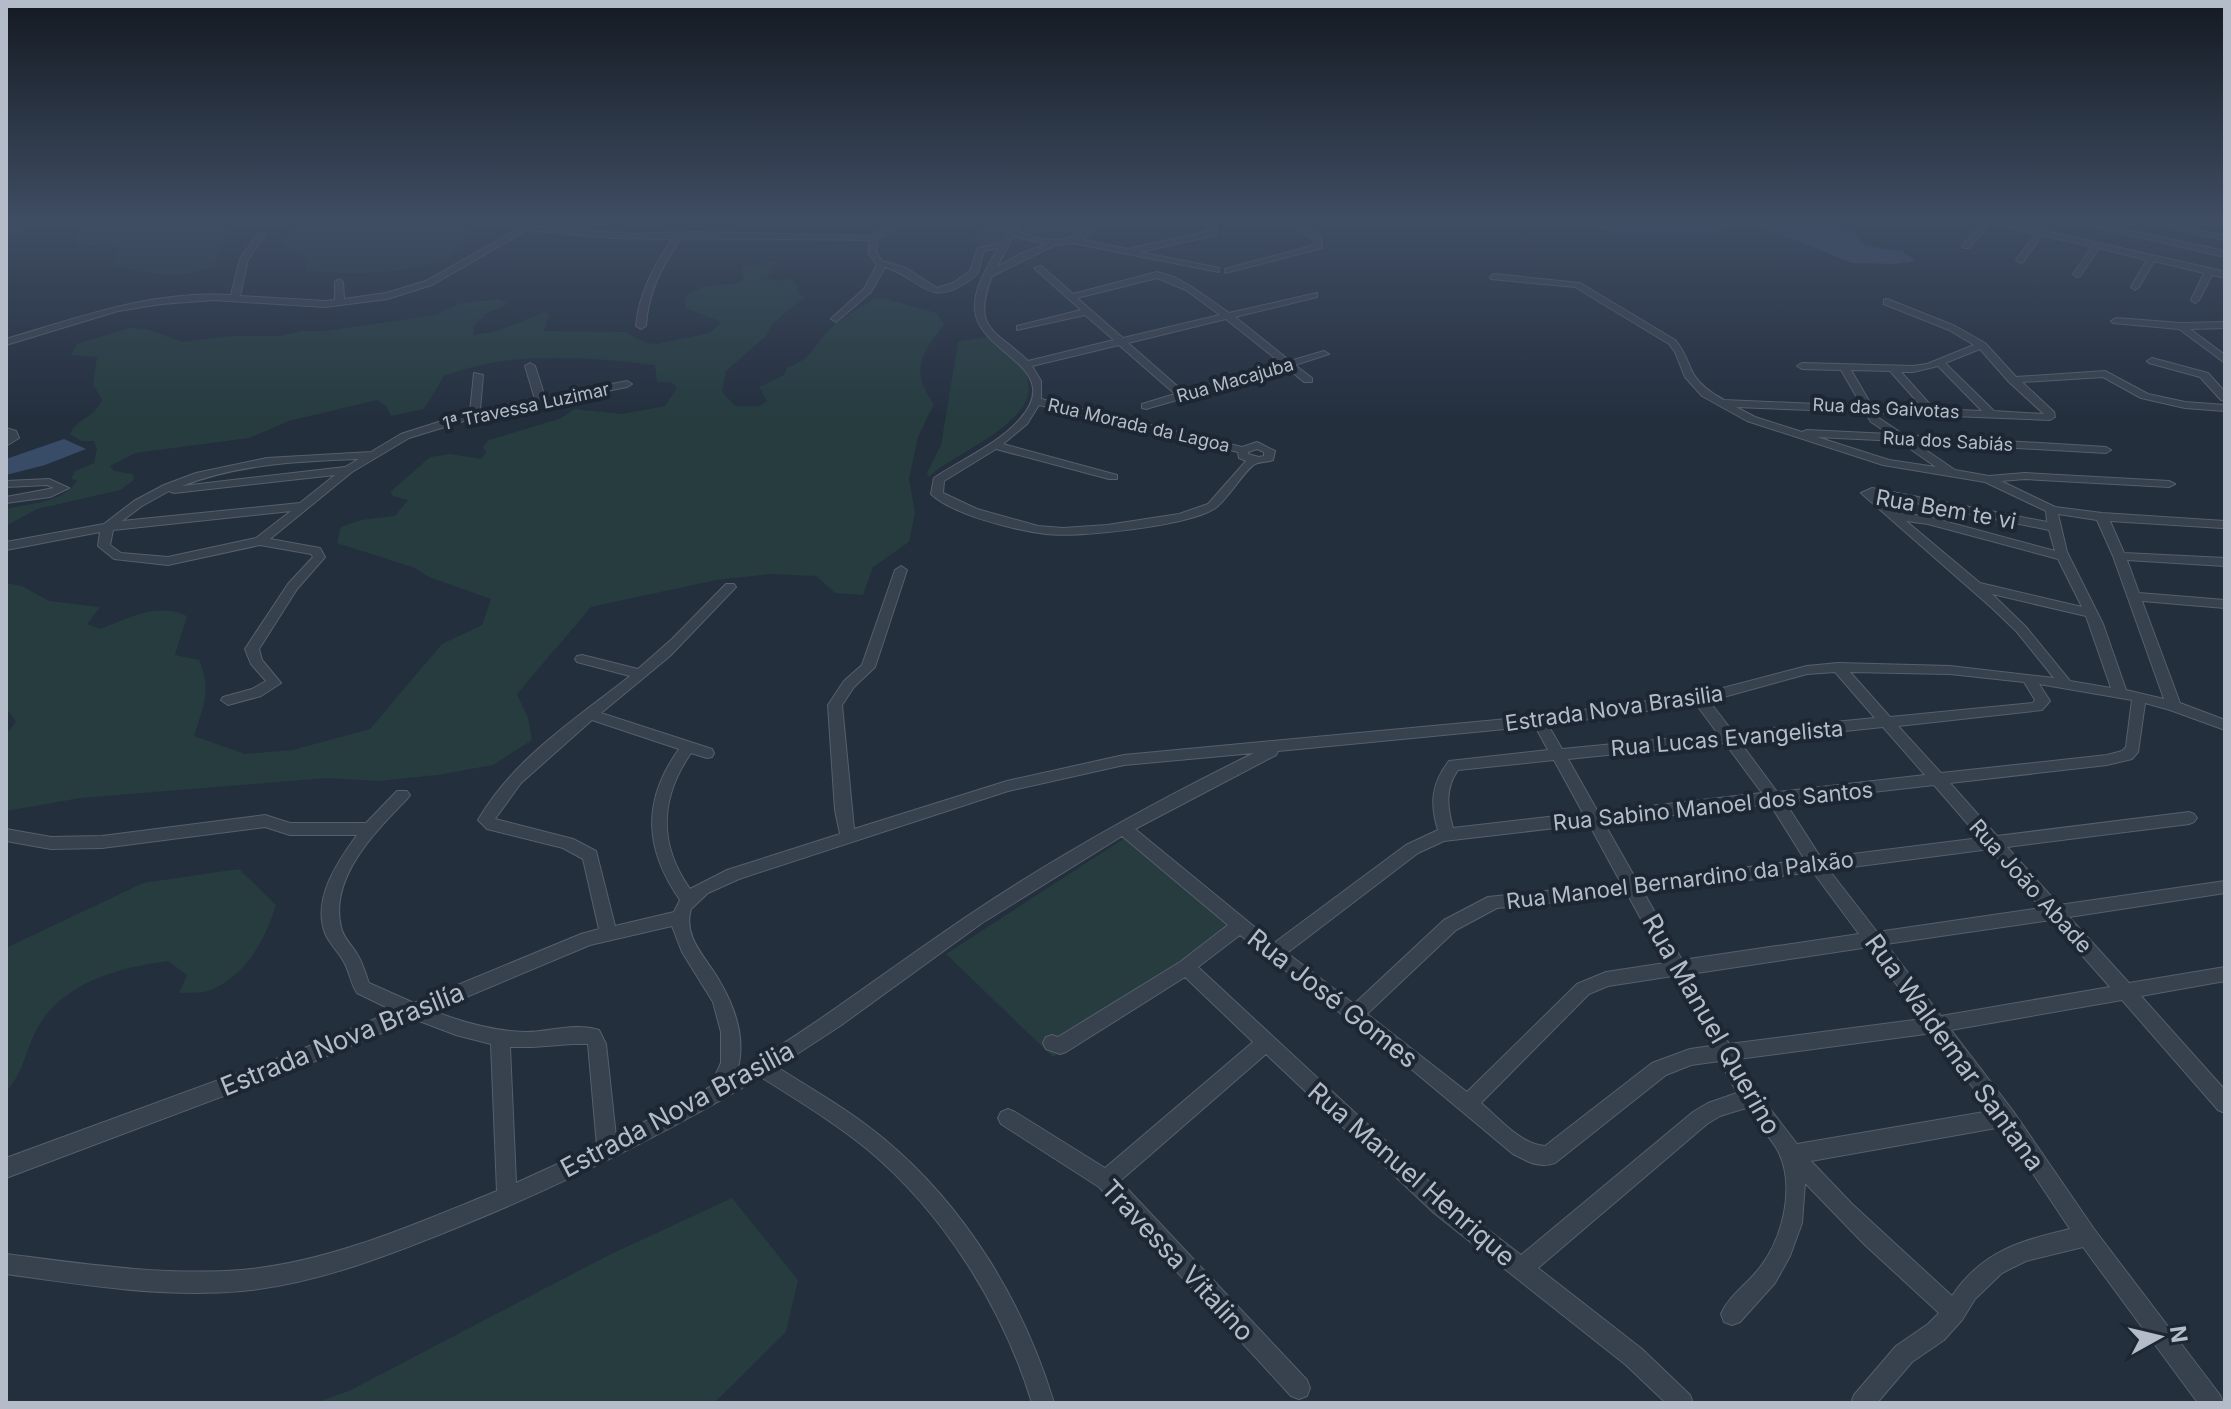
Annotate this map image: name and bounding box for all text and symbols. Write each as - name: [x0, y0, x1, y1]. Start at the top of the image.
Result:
- street label: Rua Macajuba: [1174, 353, 1296, 407]
- street label: 1ª Travessa Luzimar: [441, 378, 611, 434]
- street label: Rua Morada da Lagoa: [1046, 394, 1232, 456]
- street label: Rua das Gaivotas: [1812, 394, 1960, 422]
- street label: Rua dos Sabiás: [1882, 427, 2014, 455]
- street label: Rua Bem te vi: [1874, 484, 2018, 534]
- street label: Estrada Nova Brasilia: [1503, 680, 1725, 736]
- street label: Rua Lucas Evangelista: [1610, 715, 1844, 761]
- street label: Rua Sabino Manoel dos Santos: [1552, 776, 1874, 836]
- street label: Rua João Abade: [1964, 814, 2098, 958]
- street label: Rua Manoel Bernardino da Palxão: [1505, 846, 1855, 914]
- street label: Rua Manuel Querino: [1636, 908, 1788, 1140]
- street label: Rua José Gomes: [1242, 922, 1424, 1074]
- street label: Rua Waldemar Santana: [1859, 928, 2051, 1176]
- street label: Estrada Nova Brasilía: [216, 976, 468, 1102]
- street label: Estrada Nova Brasilia: [555, 1034, 799, 1184]
- street label: Rua Manuel Henrique: [1302, 1076, 1522, 1272]
- street label: Travessa Vitalino: [1095, 1173, 1261, 1347]
- north arrow: [2119, 1297, 2199, 1377]
- text: N: [2165, 1324, 2193, 1344]

